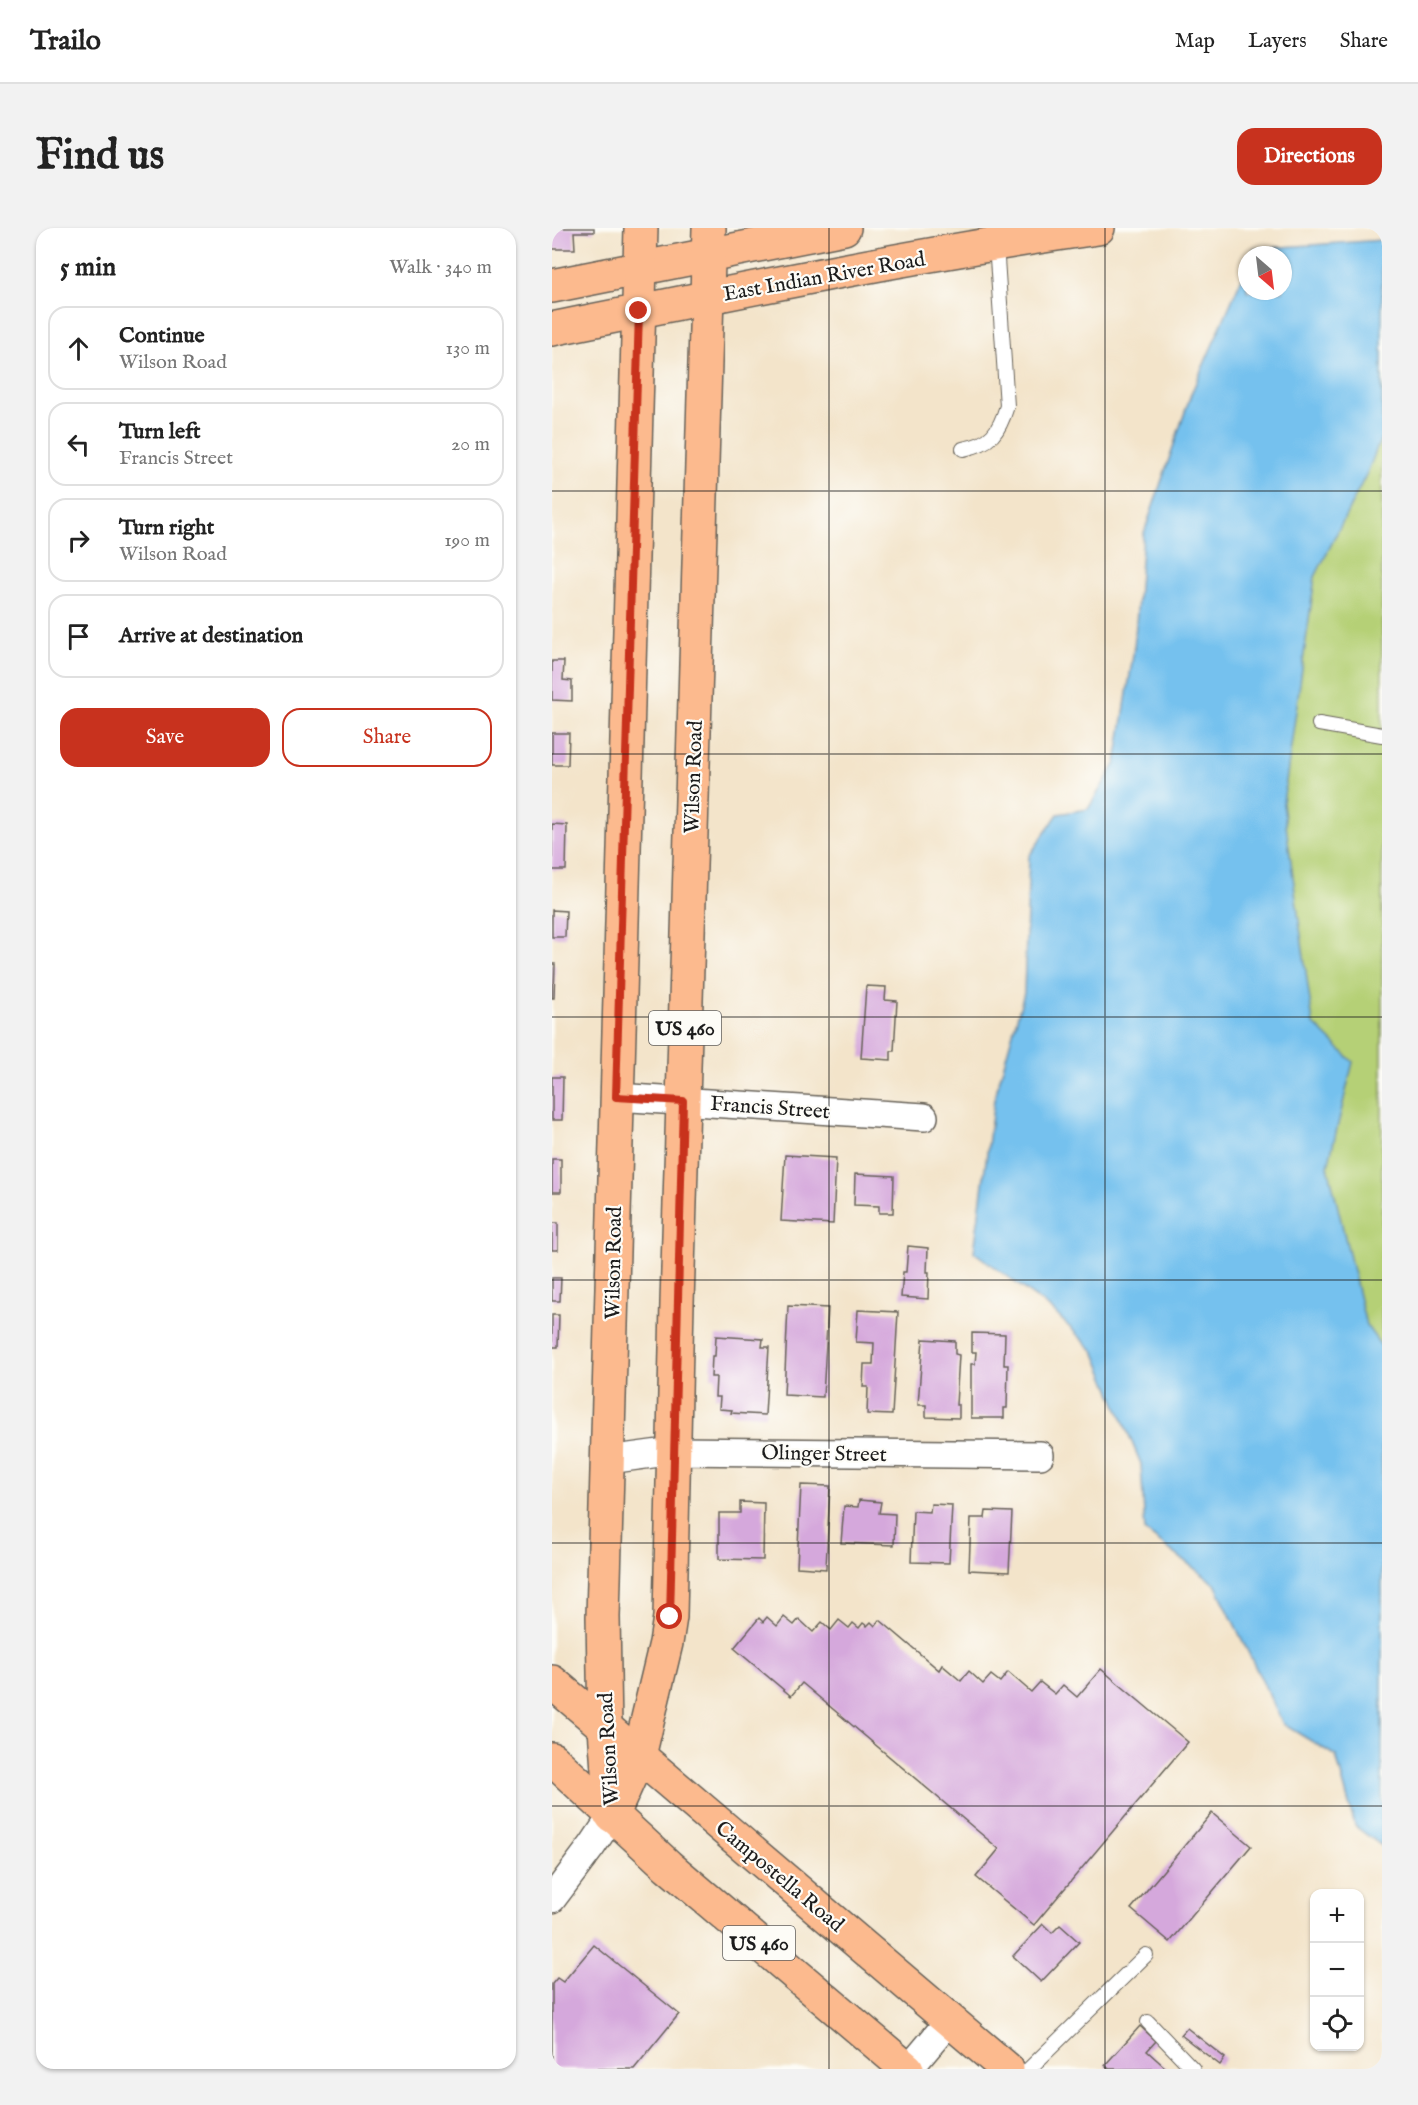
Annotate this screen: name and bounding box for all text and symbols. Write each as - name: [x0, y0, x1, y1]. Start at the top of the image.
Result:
- text: Trailo: [30, 24, 101, 59]
- text: Map: [1175, 28, 1215, 55]
- text: Layers: [1248, 28, 1307, 55]
- text: Share: [1340, 28, 1388, 55]
- button: Directions: [1237, 128, 1382, 185]
- text: Find us: [36, 130, 164, 183]
- street label: East Indian River Road: [721, 246, 928, 309]
- north arrow: [1238, 246, 1292, 300]
- text: 5 min: [60, 251, 116, 284]
- text: Walk · 340 m: [389, 255, 492, 280]
- route end: [625, 297, 651, 323]
- text: Continue: [119, 322, 205, 350]
- icon: ahead: [62, 332, 95, 365]
- text: 130 m: [445, 336, 490, 361]
- text: Wilson Road: [119, 350, 227, 375]
- text: Turn left: [119, 418, 201, 446]
- icon: left: [62, 428, 95, 461]
- text: 20 m: [451, 432, 490, 457]
- text: Francis Street: [119, 446, 233, 471]
- text: Turn right: [119, 514, 214, 542]
- icon: right: [62, 524, 95, 557]
- text: 190 m: [444, 528, 490, 553]
- text: Wilson Road: [119, 542, 227, 567]
- icon: arrive: [62, 620, 95, 653]
- text: Arrive at destination: [119, 622, 303, 650]
- button: Save: [60, 708, 270, 767]
- button: Share: [282, 708, 492, 767]
- street label: Wilson Road: [679, 719, 710, 834]
- road number: US 460: [649, 1011, 721, 1045]
- street label: Francis Street: [709, 1091, 831, 1126]
- street label: Wilson Road: [600, 1205, 629, 1320]
- street label: Olinger Street: [761, 1440, 887, 1469]
- route start: [656, 1603, 682, 1629]
- street label: Wilson Road: [593, 1691, 626, 1806]
- street label: Campostella Road: [709, 1815, 850, 1939]
- map controls: [1310, 1889, 1364, 2051]
- button: +: [1310, 1889, 1364, 1943]
- road number: US 460: [723, 1926, 795, 1960]
- button: −: [1310, 1943, 1364, 1997]
- button: locate: [1310, 1997, 1364, 2051]

